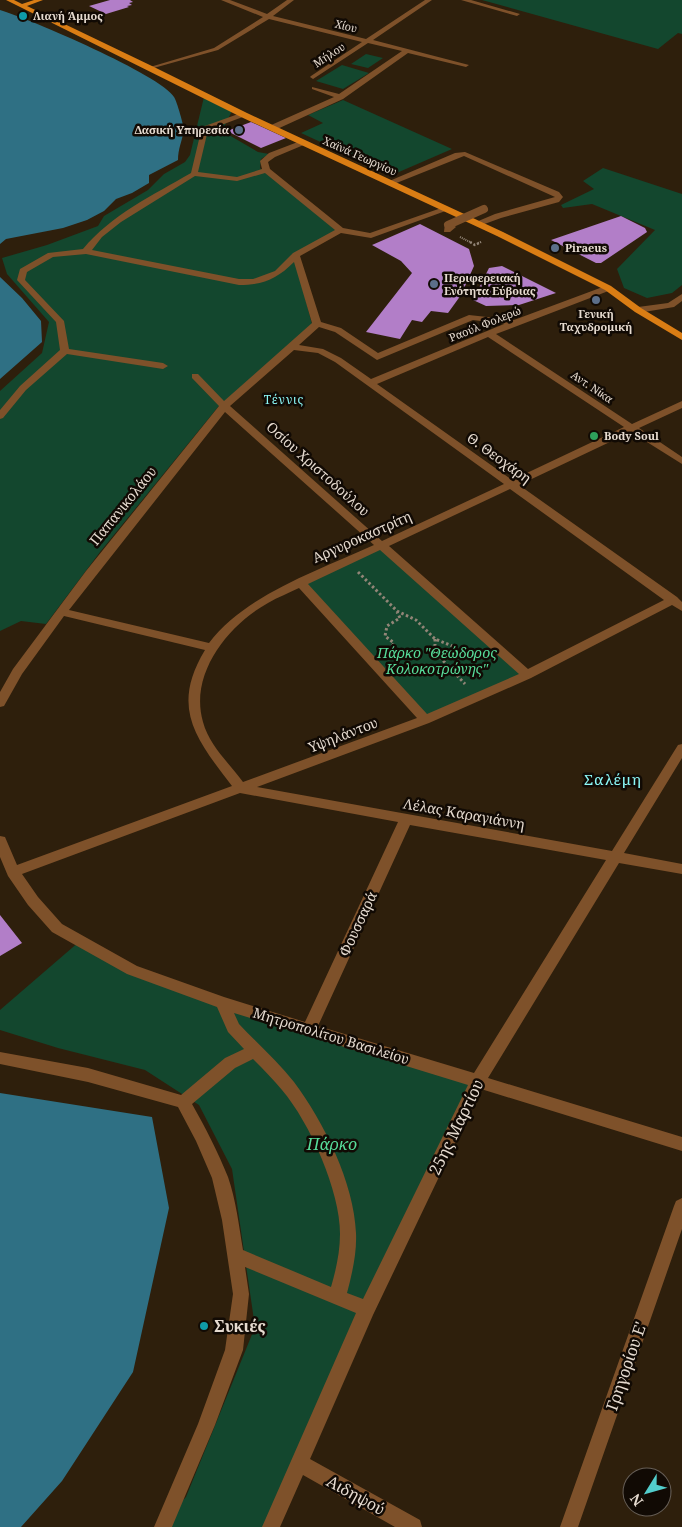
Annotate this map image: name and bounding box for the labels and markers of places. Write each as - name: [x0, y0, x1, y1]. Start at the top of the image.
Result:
- place label: Λιανή Άμμος: [33, 8, 103, 23]
- marker: Λιανή Άμμος: [17, 10, 29, 22]
- place label: Δασική Υπηρεσία: [134, 122, 230, 137]
- marker: Δασική Υπηρεσία: [233, 124, 245, 136]
- place label: Piraeus: [565, 240, 607, 255]
- marker: Piraeus: [549, 242, 561, 254]
- place label: Περιφερειακή Ενότητα Εύβοιας: [444, 270, 536, 298]
- marker: Περιφερειακή Ενότητα Εύβοιας: [428, 278, 440, 290]
- marker: Γενική Ταχυδρομική: [590, 294, 602, 306]
- place label: Γενική Ταχυδρομική: [560, 306, 632, 334]
- place label: Body Soul: [604, 428, 659, 443]
- marker: Body Soul: [588, 430, 600, 442]
- place label: Συκιές: [214, 1315, 266, 1337]
- marker: Συκιές: [198, 1320, 210, 1332]

